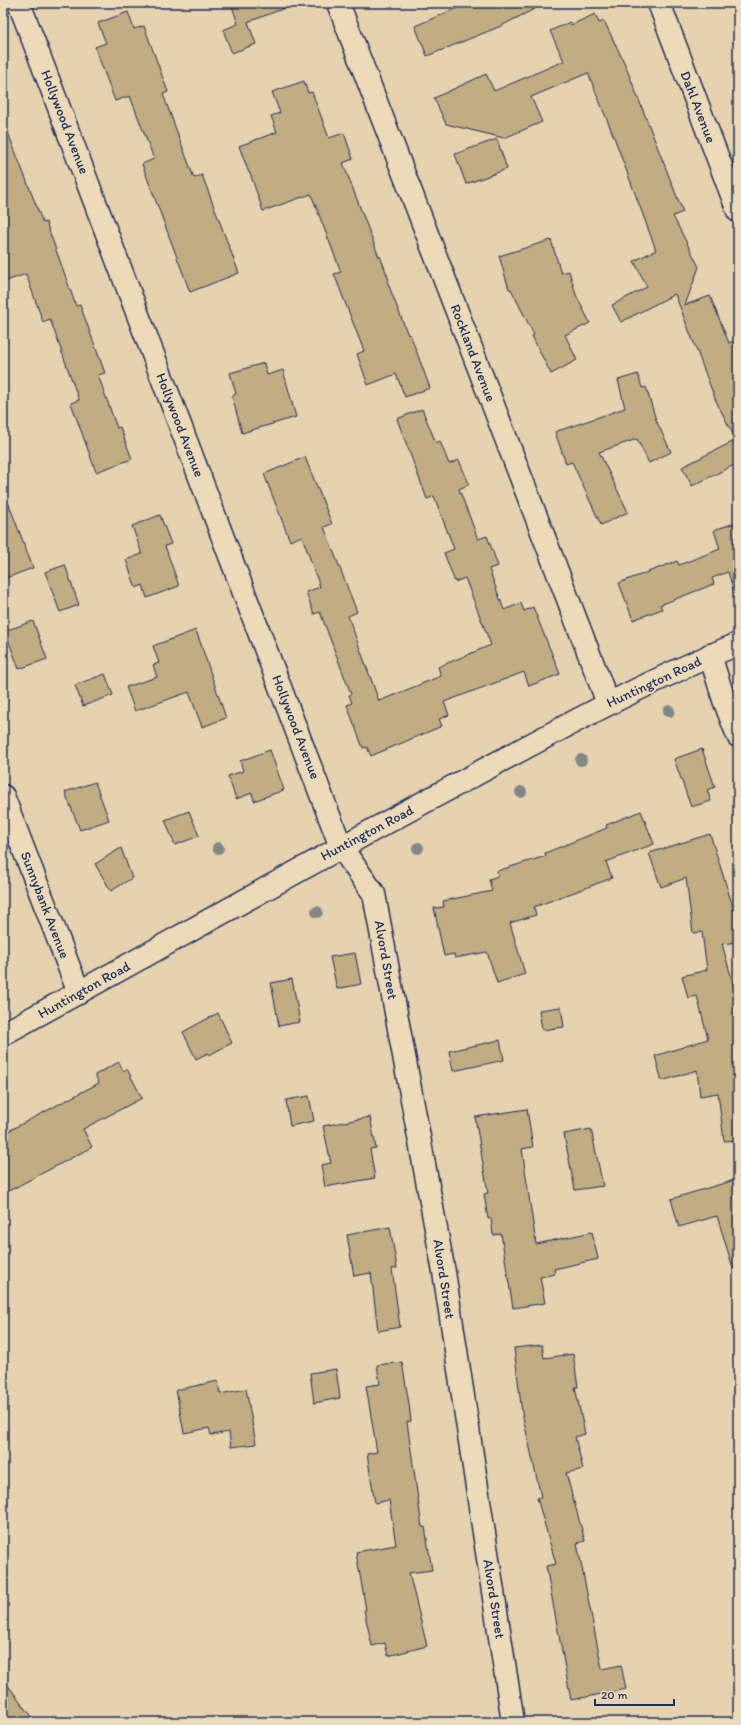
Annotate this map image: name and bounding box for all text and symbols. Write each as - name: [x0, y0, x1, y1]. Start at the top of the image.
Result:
- street label: Hollywood Avenue: [37, 67, 93, 177]
- street label: Dahl Avenue: [677, 69, 720, 146]
- street label: Rockland Avenue: [447, 302, 500, 405]
- street label: Hollywood Avenue: [152, 370, 208, 480]
- street label: Huntington Road: [604, 652, 704, 711]
- street label: Hollywood Avenue: [268, 672, 324, 782]
- street label: Huntington Road: [318, 801, 417, 865]
- street label: Sunnybank Avenue: [17, 849, 73, 961]
- street label: Alvord Street: [371, 919, 401, 1001]
- street label: Huntington Road: [35, 957, 133, 1022]
- street label: Alvord Street: [429, 1238, 459, 1320]
- street label: Alvord Street: [479, 1558, 509, 1640]
- scale bar: [595, 1681, 674, 1707]
- text: 20 m: [601, 1688, 628, 1702]

